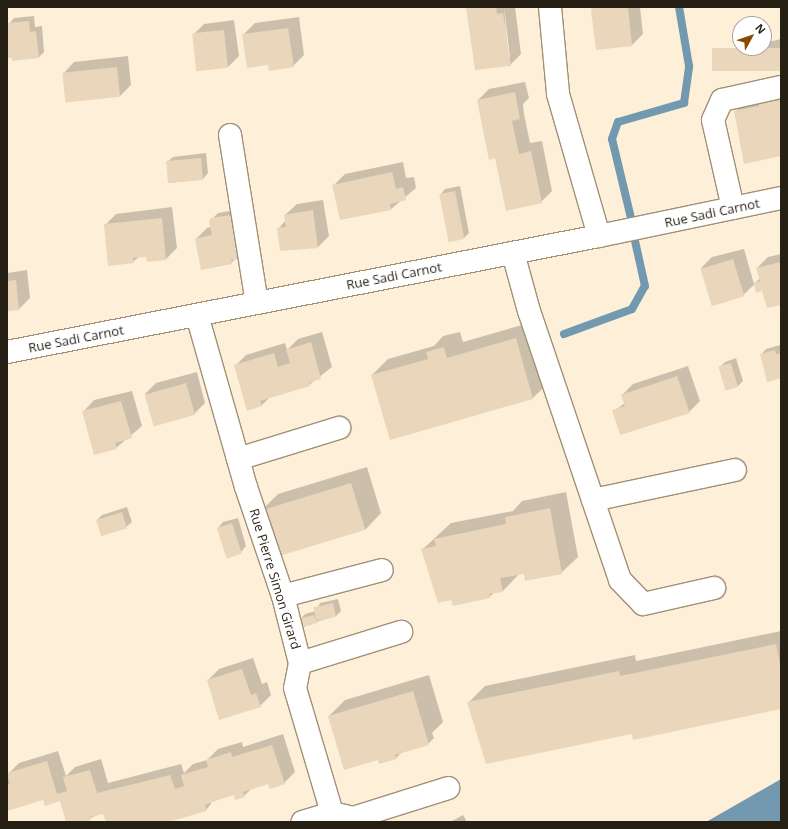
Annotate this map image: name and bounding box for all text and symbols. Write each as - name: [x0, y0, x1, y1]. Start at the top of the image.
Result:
- north arrow: [732, 16, 772, 56]
- text: N: [752, 20, 769, 37]
- street label: Rue Sadi Carnot: [663, 195, 761, 231]
- street label: Rue Sadi Carnot: [345, 259, 443, 293]
- street label: Rue Sadi Carnot: [27, 322, 125, 356]
- street label: Rue Pierre Simon Girard: [246, 507, 304, 651]

